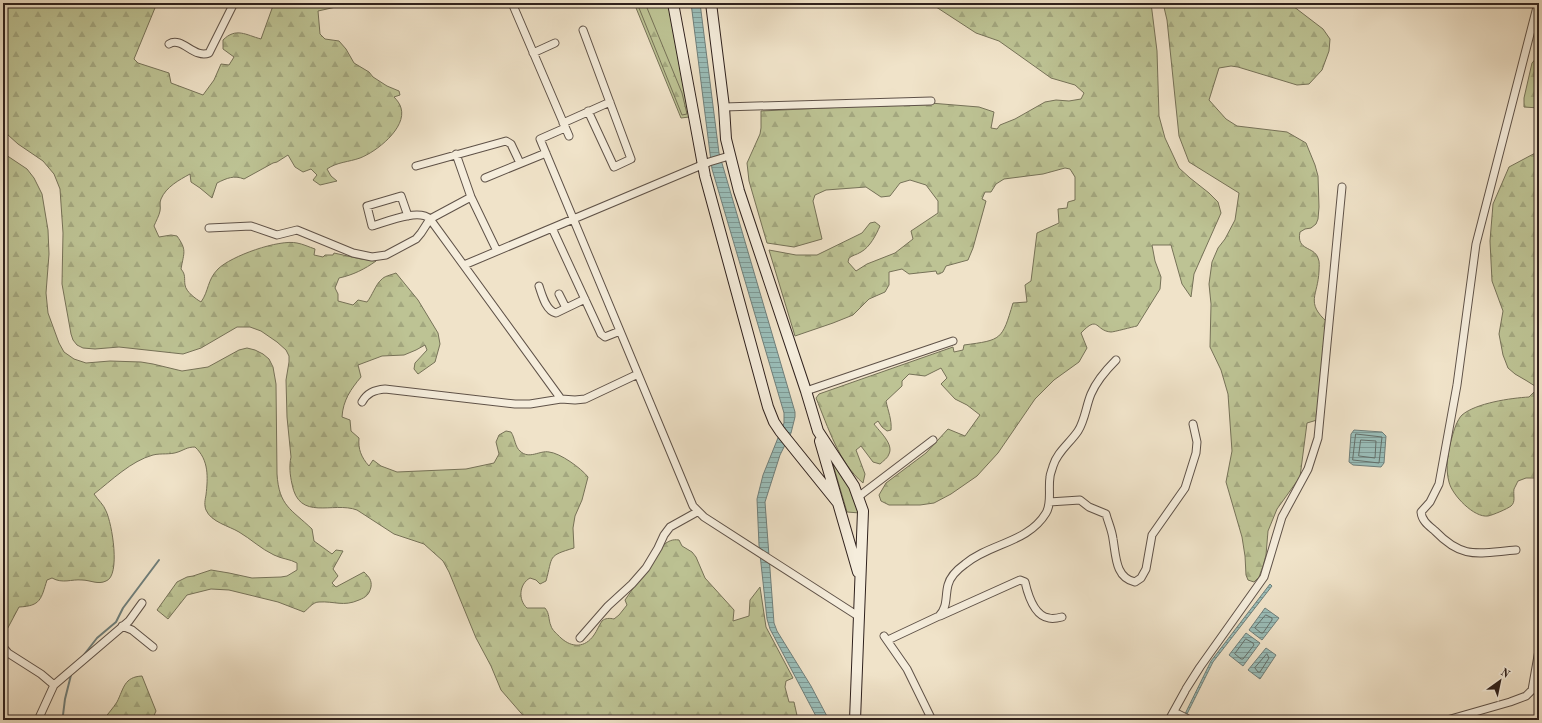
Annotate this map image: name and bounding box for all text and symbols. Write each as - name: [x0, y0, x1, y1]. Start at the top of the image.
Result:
- north arrow: [1480, 661, 1520, 701]
- text: N: [1498, 667, 1512, 681]

